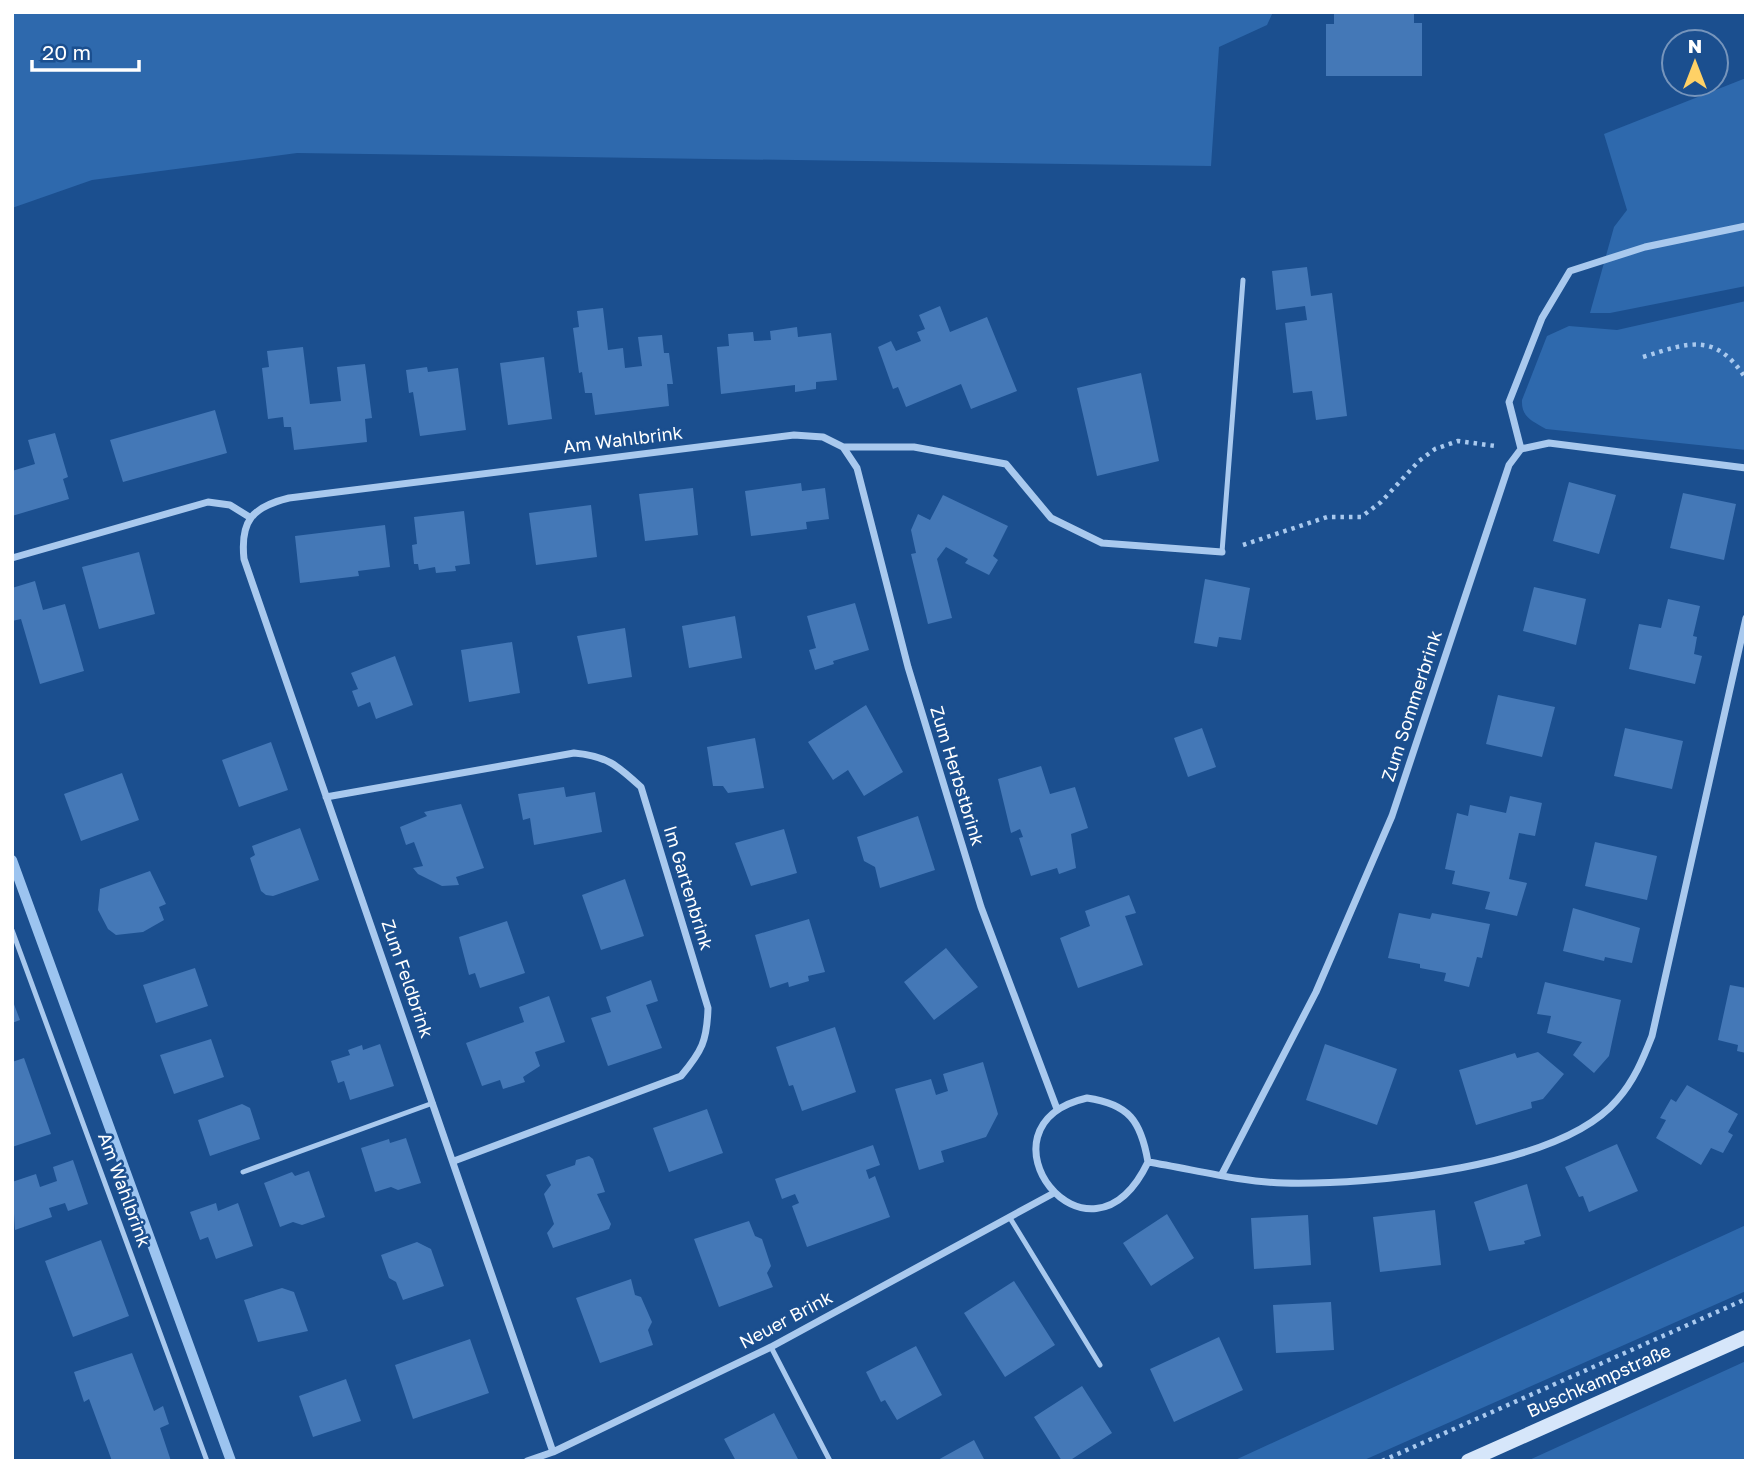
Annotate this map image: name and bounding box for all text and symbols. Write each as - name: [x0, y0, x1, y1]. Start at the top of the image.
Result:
- scale bar: [32, 28, 138, 72]
- north arrow: [1660, 28, 1730, 98]
- text: N: [1688, 34, 1702, 57]
- text: 20 m: [42, 39, 91, 65]
- street label: Am Wahlbrink: [562, 421, 684, 457]
- street label: Zum Sommerbrink: [1376, 627, 1446, 784]
- street label: Zum Herbstbrink: [926, 703, 990, 848]
- street label: Im Gartenbrink: [660, 823, 718, 953]
- street label: Zum Feldbrink: [377, 917, 438, 1041]
- street label: Am Wahlbrink: [94, 1129, 156, 1250]
- street label: Neuer Brink: [735, 1285, 836, 1353]
- street label: Buschkampstraße: [1523, 1338, 1674, 1422]

